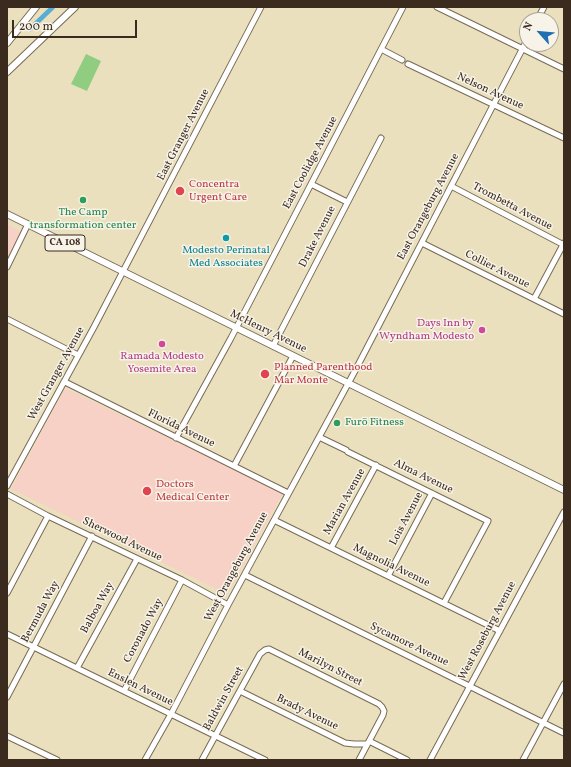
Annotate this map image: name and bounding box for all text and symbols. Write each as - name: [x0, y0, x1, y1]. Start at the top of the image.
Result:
- scale bar: [14, 12, 139, 38]
- north arrow: [519, 12, 559, 52]
- text: 200 m: [19, 19, 53, 35]
- text: N: [520, 20, 537, 34]
- street label: Nelson Avenue: [455, 71, 525, 113]
- street label: East Granger Avenue: [155, 87, 213, 183]
- street label: East Coolidge Avenue: [281, 114, 341, 212]
- street label: East Orangeburg Avenue: [395, 151, 463, 263]
- place label: Concentra Urgent Care: [189, 178, 247, 204]
- street label: Trombetta Avenue: [470, 180, 554, 234]
- marker: Concentra Urgent Care: [174, 185, 186, 197]
- marker: The Camp transformation center: [78, 195, 88, 205]
- street label: Drake Avenue: [297, 204, 339, 270]
- place label: The Camp transformation center: [30, 206, 136, 232]
- marker: Modesto Perinatal Med Associates: [221, 233, 231, 243]
- road number: CA 108: [45, 235, 85, 251]
- place label: Modesto Perinatal Med Associates: [182, 244, 270, 270]
- street label: Collier Avenue: [462, 248, 532, 292]
- street label: McHenry Avenue: [227, 308, 309, 356]
- place label: Days Inn by Wyndham Modesto: [379, 317, 474, 343]
- street label: West Granger Avenue: [26, 325, 88, 423]
- marker: Days Inn by Wyndham Modesto: [477, 325, 487, 335]
- marker: Ramada Modesto Yosemite Area: [157, 339, 167, 349]
- place label: Ramada Modesto Yosemite Area: [120, 350, 204, 376]
- place label: Planned Parenthood Mar Monte: [274, 361, 372, 387]
- marker: Planned Parenthood Mar Monte: [259, 368, 271, 380]
- street label: Florida Avenue: [145, 407, 217, 451]
- place label: Furō Fitness: [345, 416, 404, 430]
- marker: Furō Fitness: [332, 418, 342, 428]
- street label: Alma Avenue: [391, 457, 455, 497]
- street label: Marian Avenue: [321, 466, 369, 538]
- place label: Doctors Medical Center: [156, 478, 229, 504]
- marker: Doctors Medical Center: [141, 485, 153, 497]
- street label: Lois Avenue: [388, 490, 426, 548]
- street label: West Orangeburg Avenue: [202, 510, 272, 624]
- street label: Sherwood Avenue: [80, 515, 164, 565]
- street label: Magnolia Avenue: [350, 542, 432, 590]
- street label: Bermuda Way: [19, 579, 63, 645]
- street label: West Roseburg Avenue: [456, 579, 520, 683]
- street label: Balboa Way: [79, 580, 117, 636]
- street label: Coronado Way: [121, 596, 167, 666]
- street label: Sycamore Avenue: [368, 620, 450, 670]
- street label: Marilyn Street: [296, 646, 364, 690]
- street label: Baldwin Street: [201, 665, 247, 733]
- street label: Enslen Avenue: [105, 666, 175, 710]
- street label: Brady Avenue: [274, 692, 340, 734]

